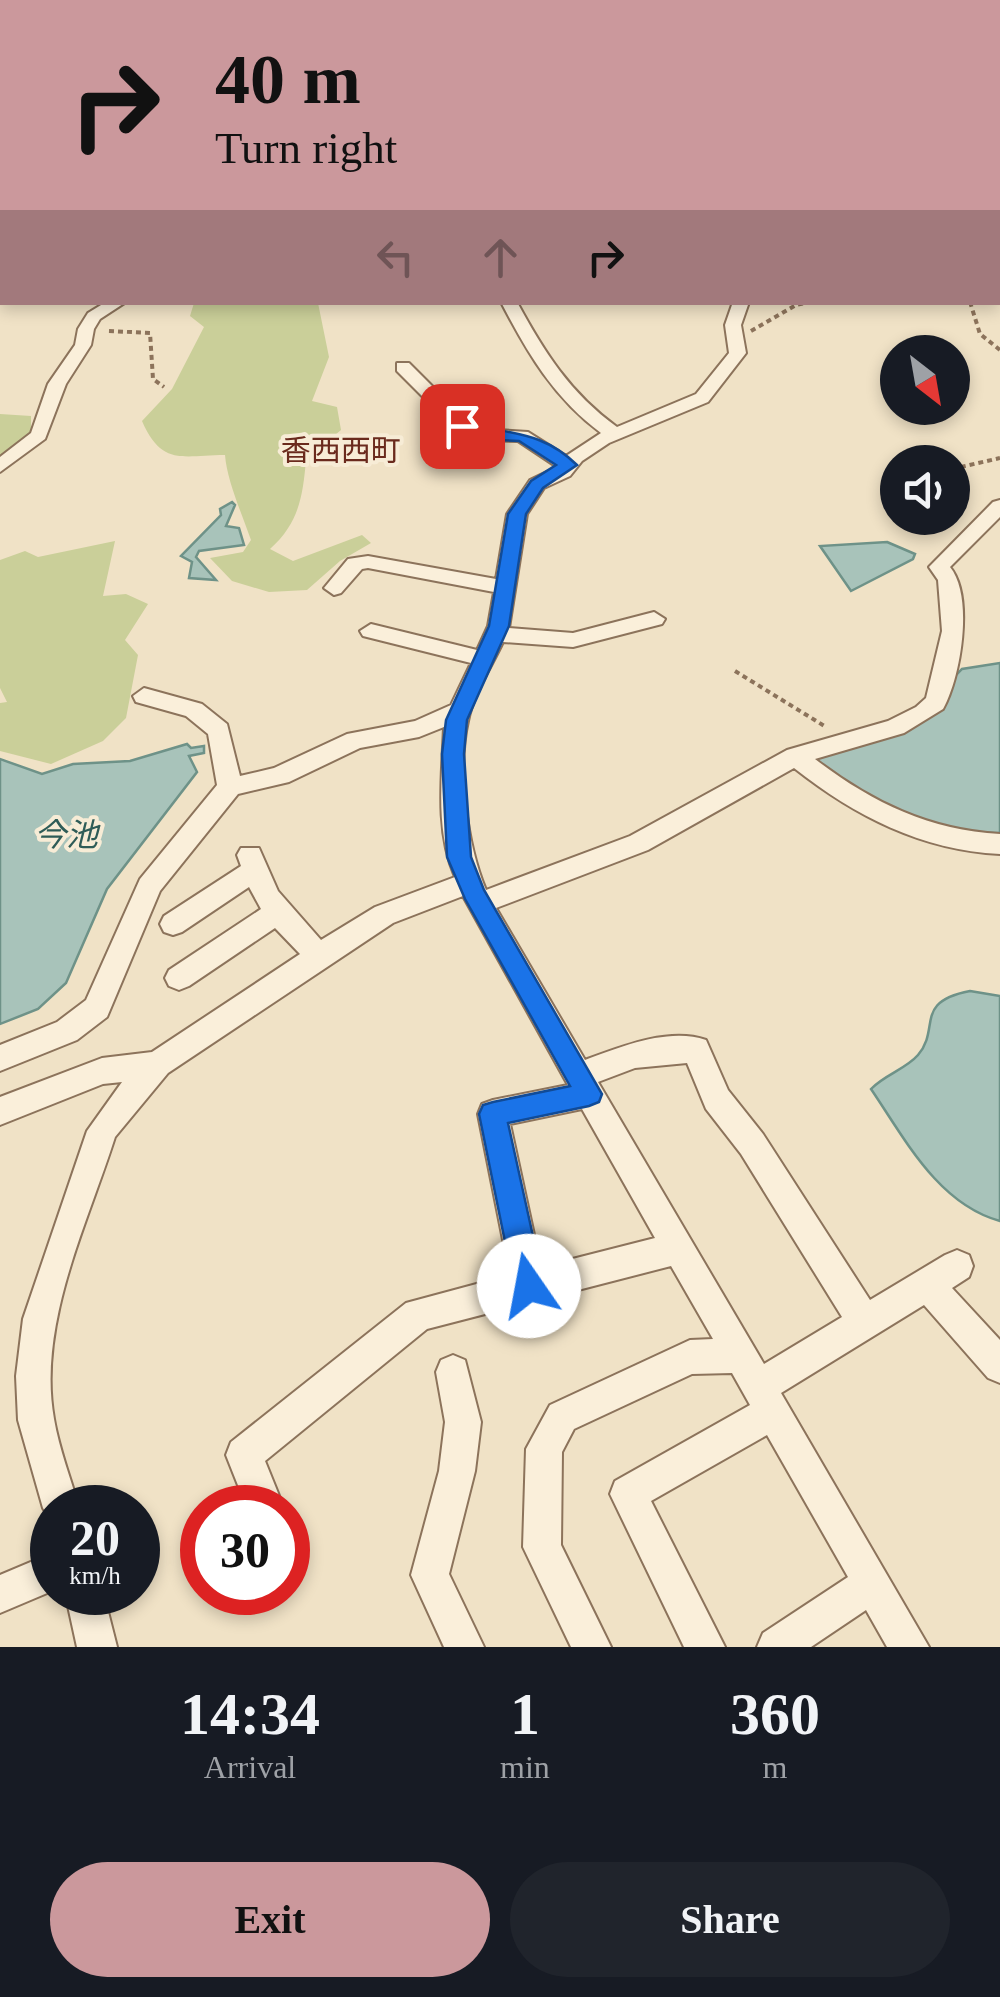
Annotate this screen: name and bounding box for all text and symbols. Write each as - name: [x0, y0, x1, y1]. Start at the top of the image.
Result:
- icon: right: [50, 40, 180, 170]
- text: 40 m: [215, 41, 361, 118]
- text: Turn right: [215, 123, 397, 173]
- icon: left: [368, 230, 423, 285]
- icon: ahead: [473, 230, 528, 285]
- icon: right: [578, 230, 633, 285]
- north arrow: [880, 335, 970, 425]
- map controls: [880, 335, 970, 535]
- pin: [420, 384, 505, 469]
- icon: arrive: [435, 399, 490, 454]
- district label: 香西西町: [281, 434, 401, 467]
- button: sound: [880, 445, 970, 535]
- water label: 今池: [34, 817, 101, 853]
- position arrow: [477, 1234, 581, 1338]
- speed limit sign: 30: [180, 1485, 310, 1615]
- text: 20: [70, 1510, 120, 1566]
- text: km/h: [69, 1562, 121, 1589]
- text: 14:34: [180, 1681, 320, 1747]
- text: 1: [510, 1681, 540, 1747]
- text: 360: [730, 1681, 820, 1747]
- text: Arrival: [204, 1749, 296, 1785]
- text: min: [500, 1749, 550, 1785]
- text: m: [762, 1749, 787, 1785]
- button: Exit: [50, 1862, 490, 1977]
- button: Share: [510, 1862, 950, 1977]

